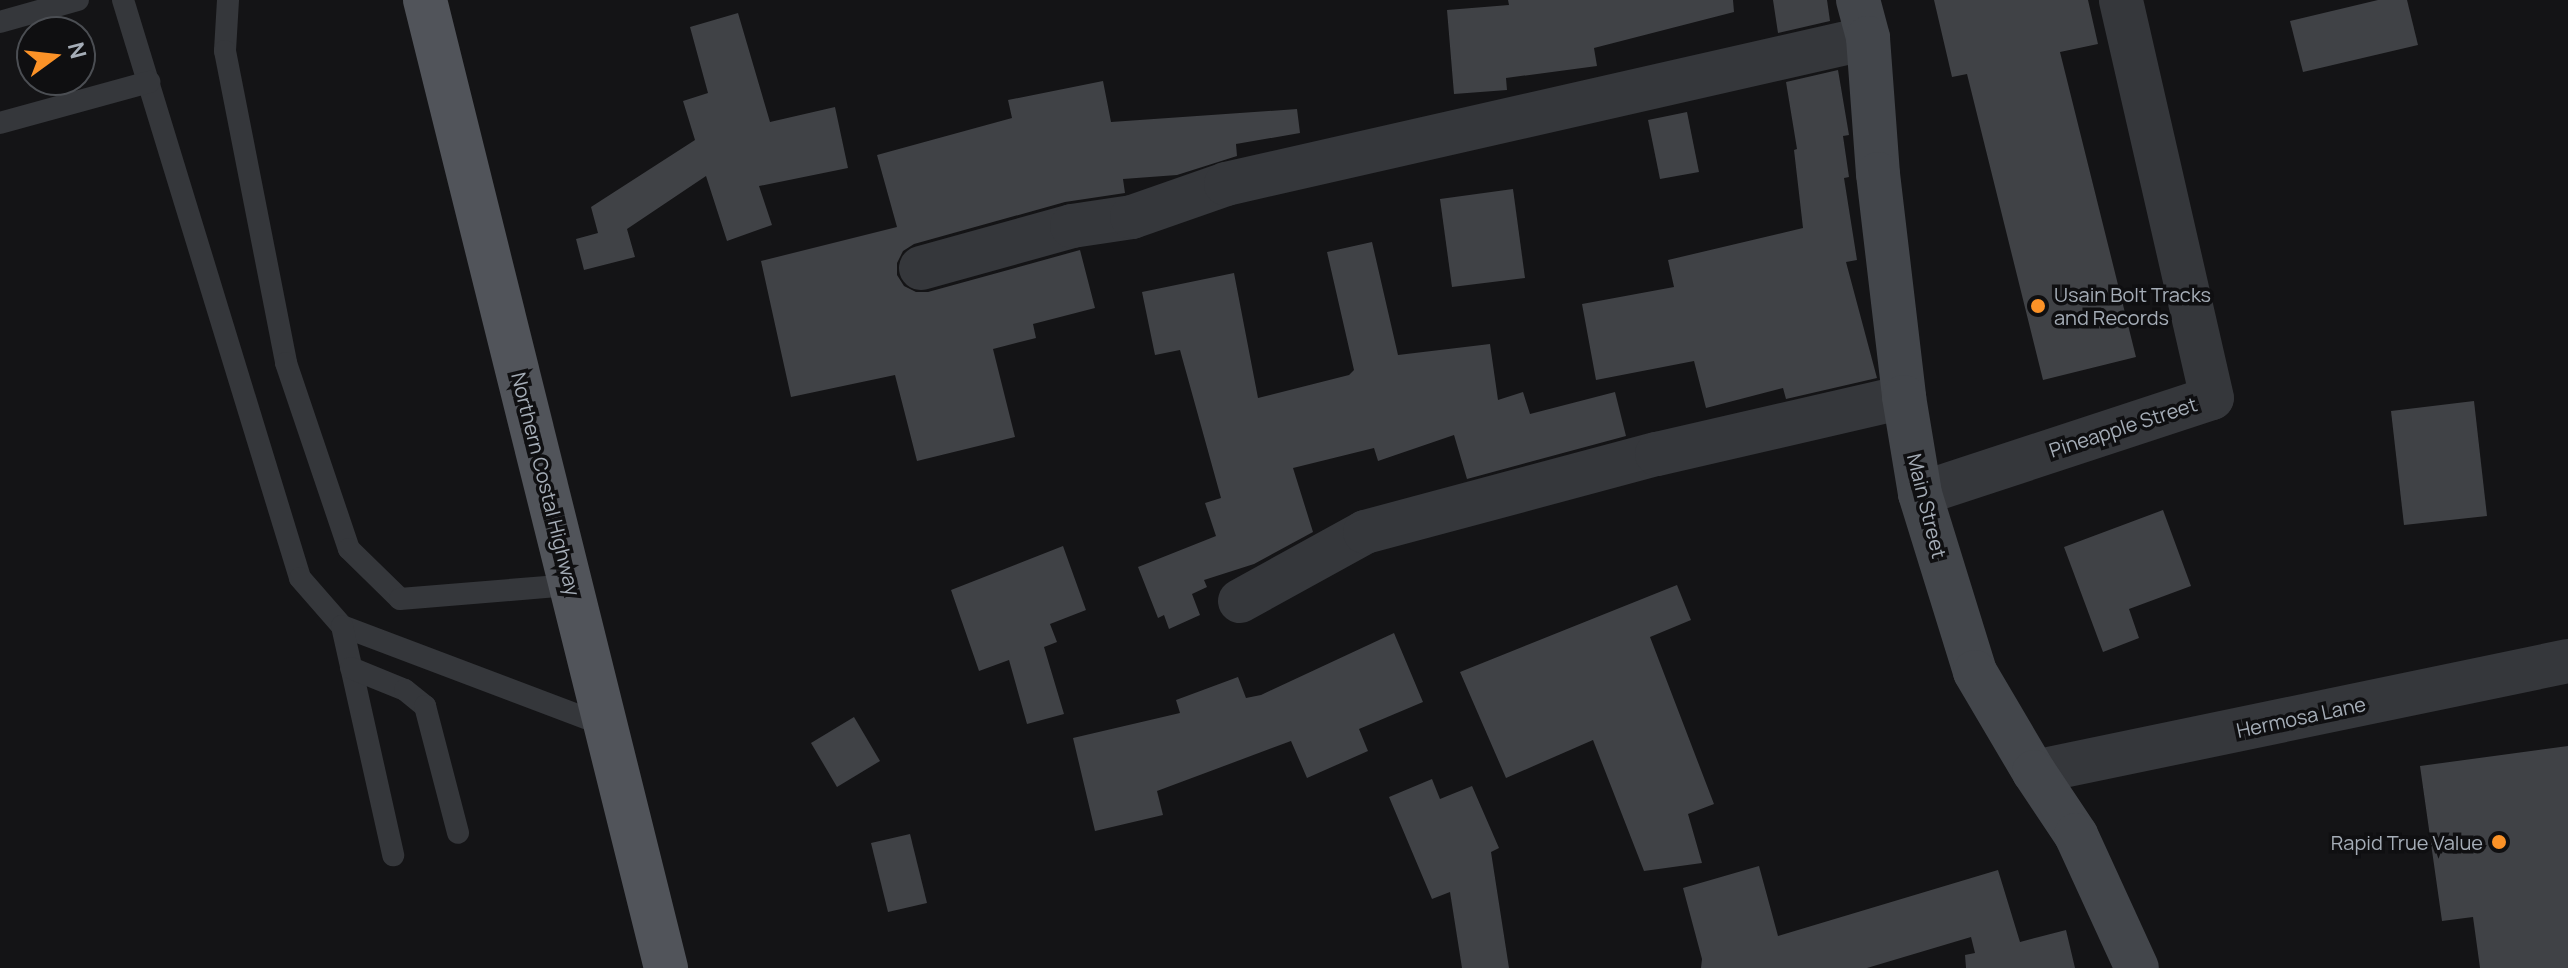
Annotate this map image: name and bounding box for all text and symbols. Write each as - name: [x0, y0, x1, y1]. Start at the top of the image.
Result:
- north arrow: [16, 16, 96, 96]
- text: N: [61, 39, 94, 62]
- place label: Usain Bolt Tracks and Records: [2054, 282, 2211, 329]
- marker: Usain Bolt Tracks and Records: [2029, 297, 2047, 315]
- street label: Northern Costal Highway: [507, 370, 585, 598]
- street label: Pineapple Street: [2046, 392, 2200, 462]
- street label: Main Street: [1902, 451, 1952, 561]
- street label: Hermosa Lane: [2234, 692, 2368, 742]
- place label: Rapid True Value: [2331, 830, 2483, 854]
- marker: Rapid True Value: [2490, 833, 2508, 851]

